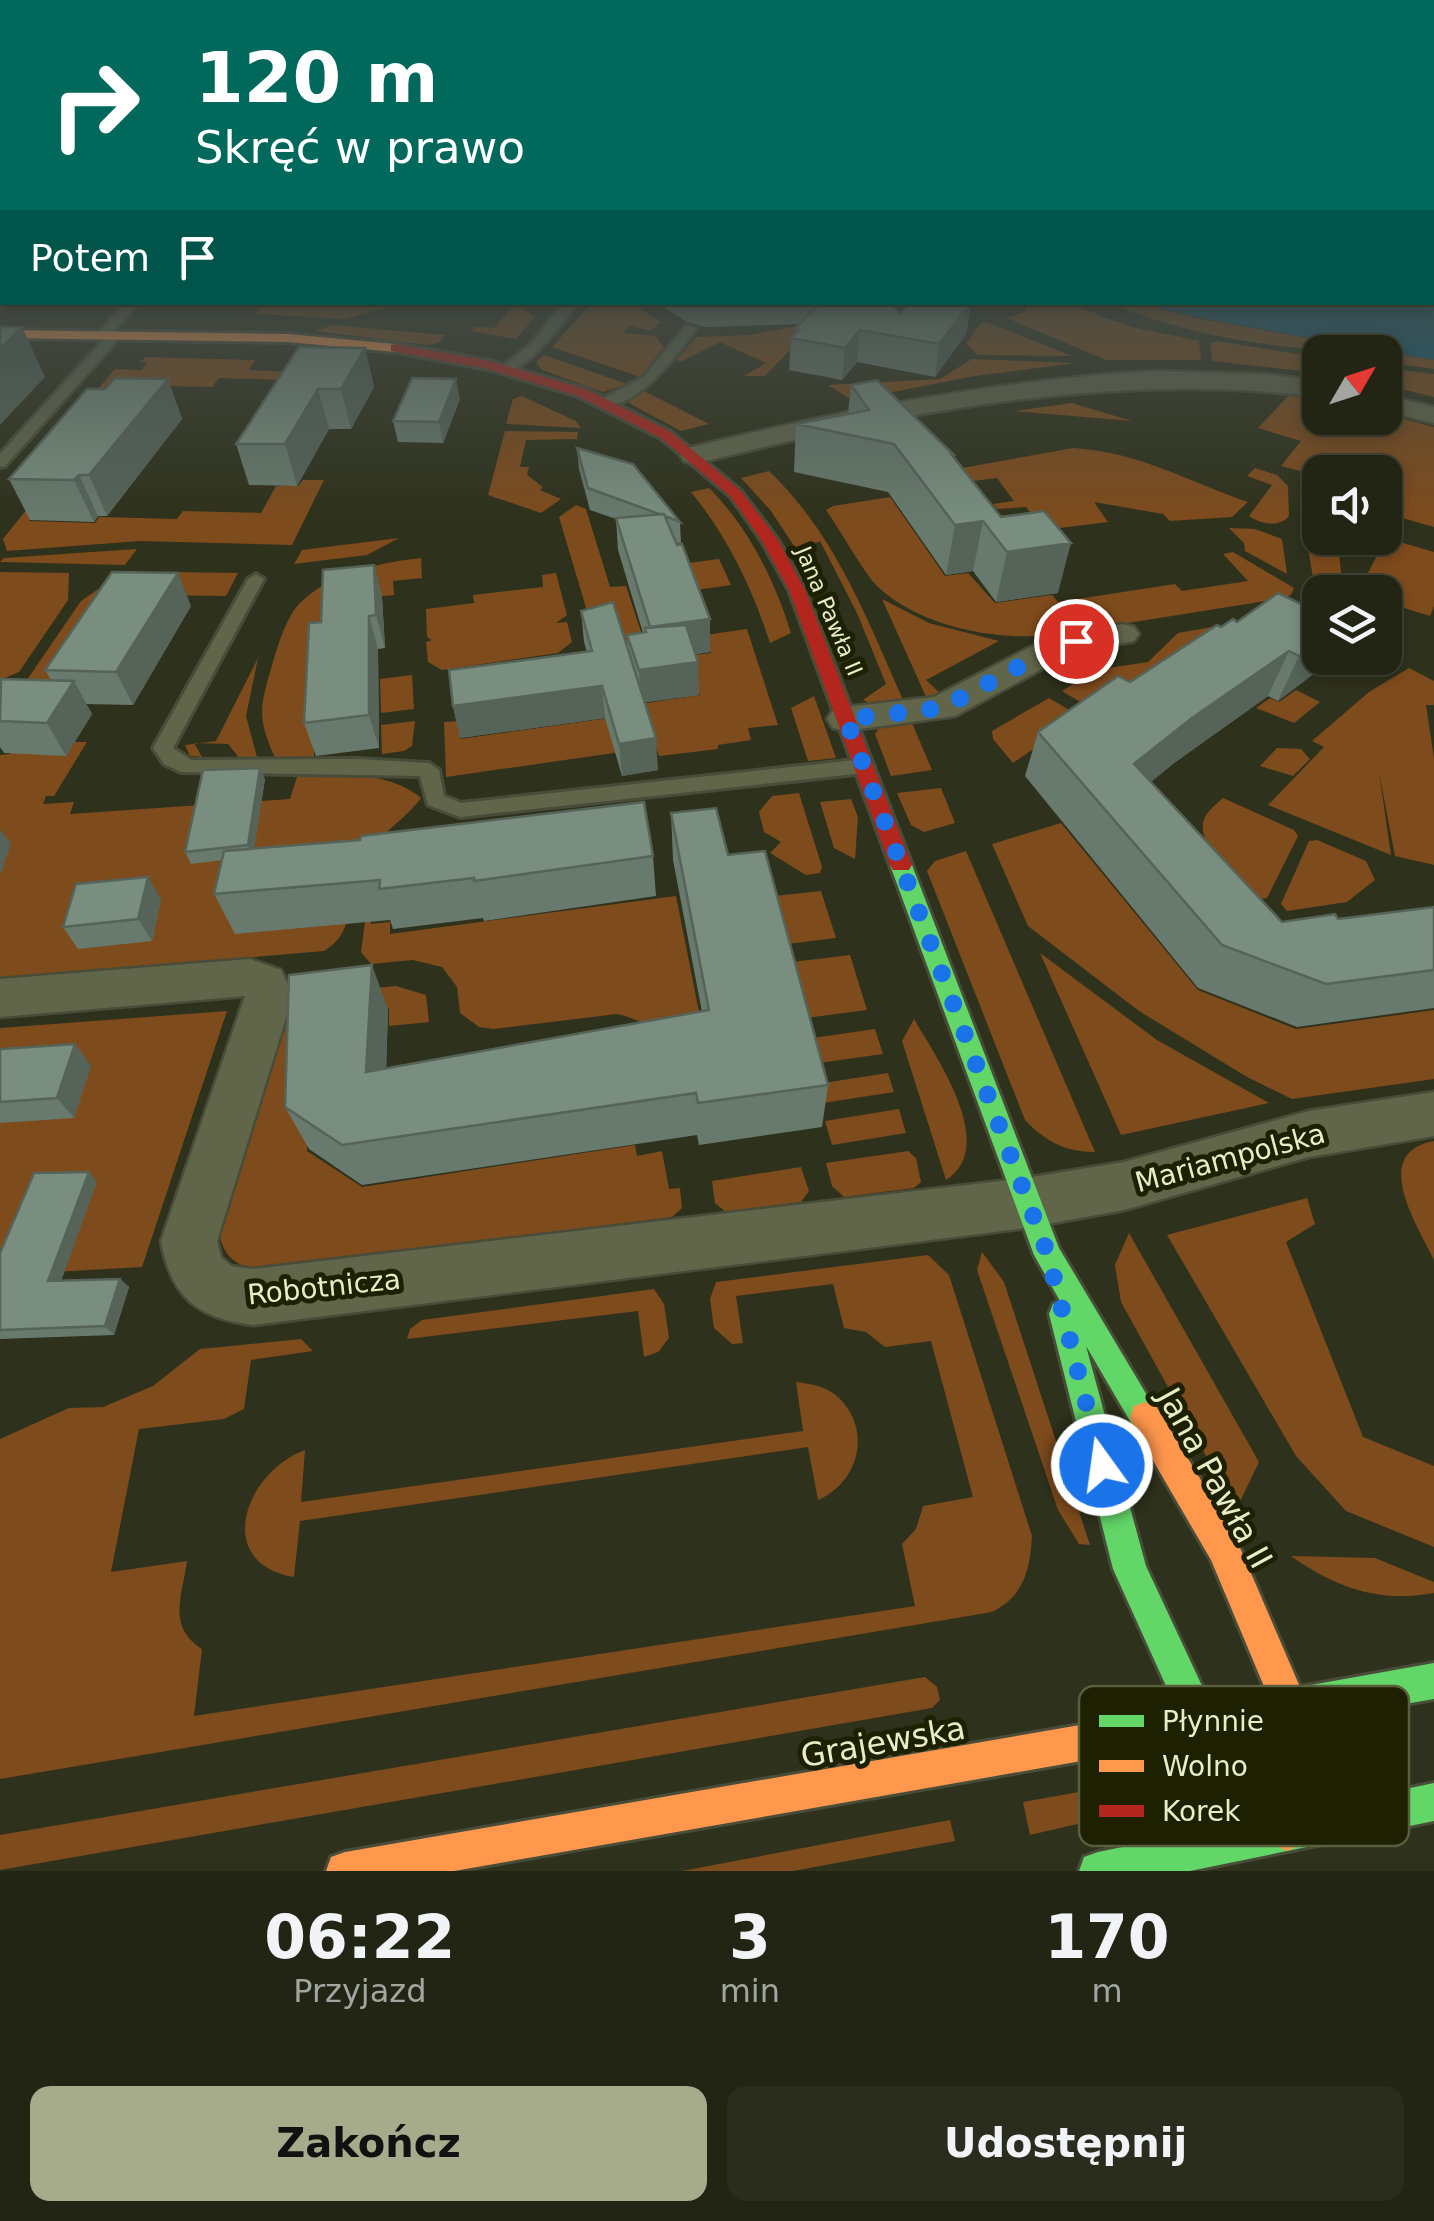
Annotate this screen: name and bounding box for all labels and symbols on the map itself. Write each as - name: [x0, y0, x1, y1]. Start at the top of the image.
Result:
- north arrow: [1302, 335, 1402, 435]
- street label: Jana Pawła II: [790, 541, 867, 679]
- pin: [1034, 599, 1119, 684]
- street label: Mariampolska: [1131, 1117, 1329, 1199]
- street label: Robotnicza: [246, 1263, 402, 1311]
- street label: Jana Pawła II: [1149, 1379, 1280, 1575]
- position arrow: [1050, 1413, 1154, 1517]
- legend: [1079, 1686, 1409, 1846]
- text: Płynnie: [1162, 1705, 1264, 1738]
- street label: Grajewska: [798, 1709, 968, 1775]
- text: Wolno: [1162, 1750, 1248, 1783]
- text: Korek: [1162, 1795, 1241, 1828]

